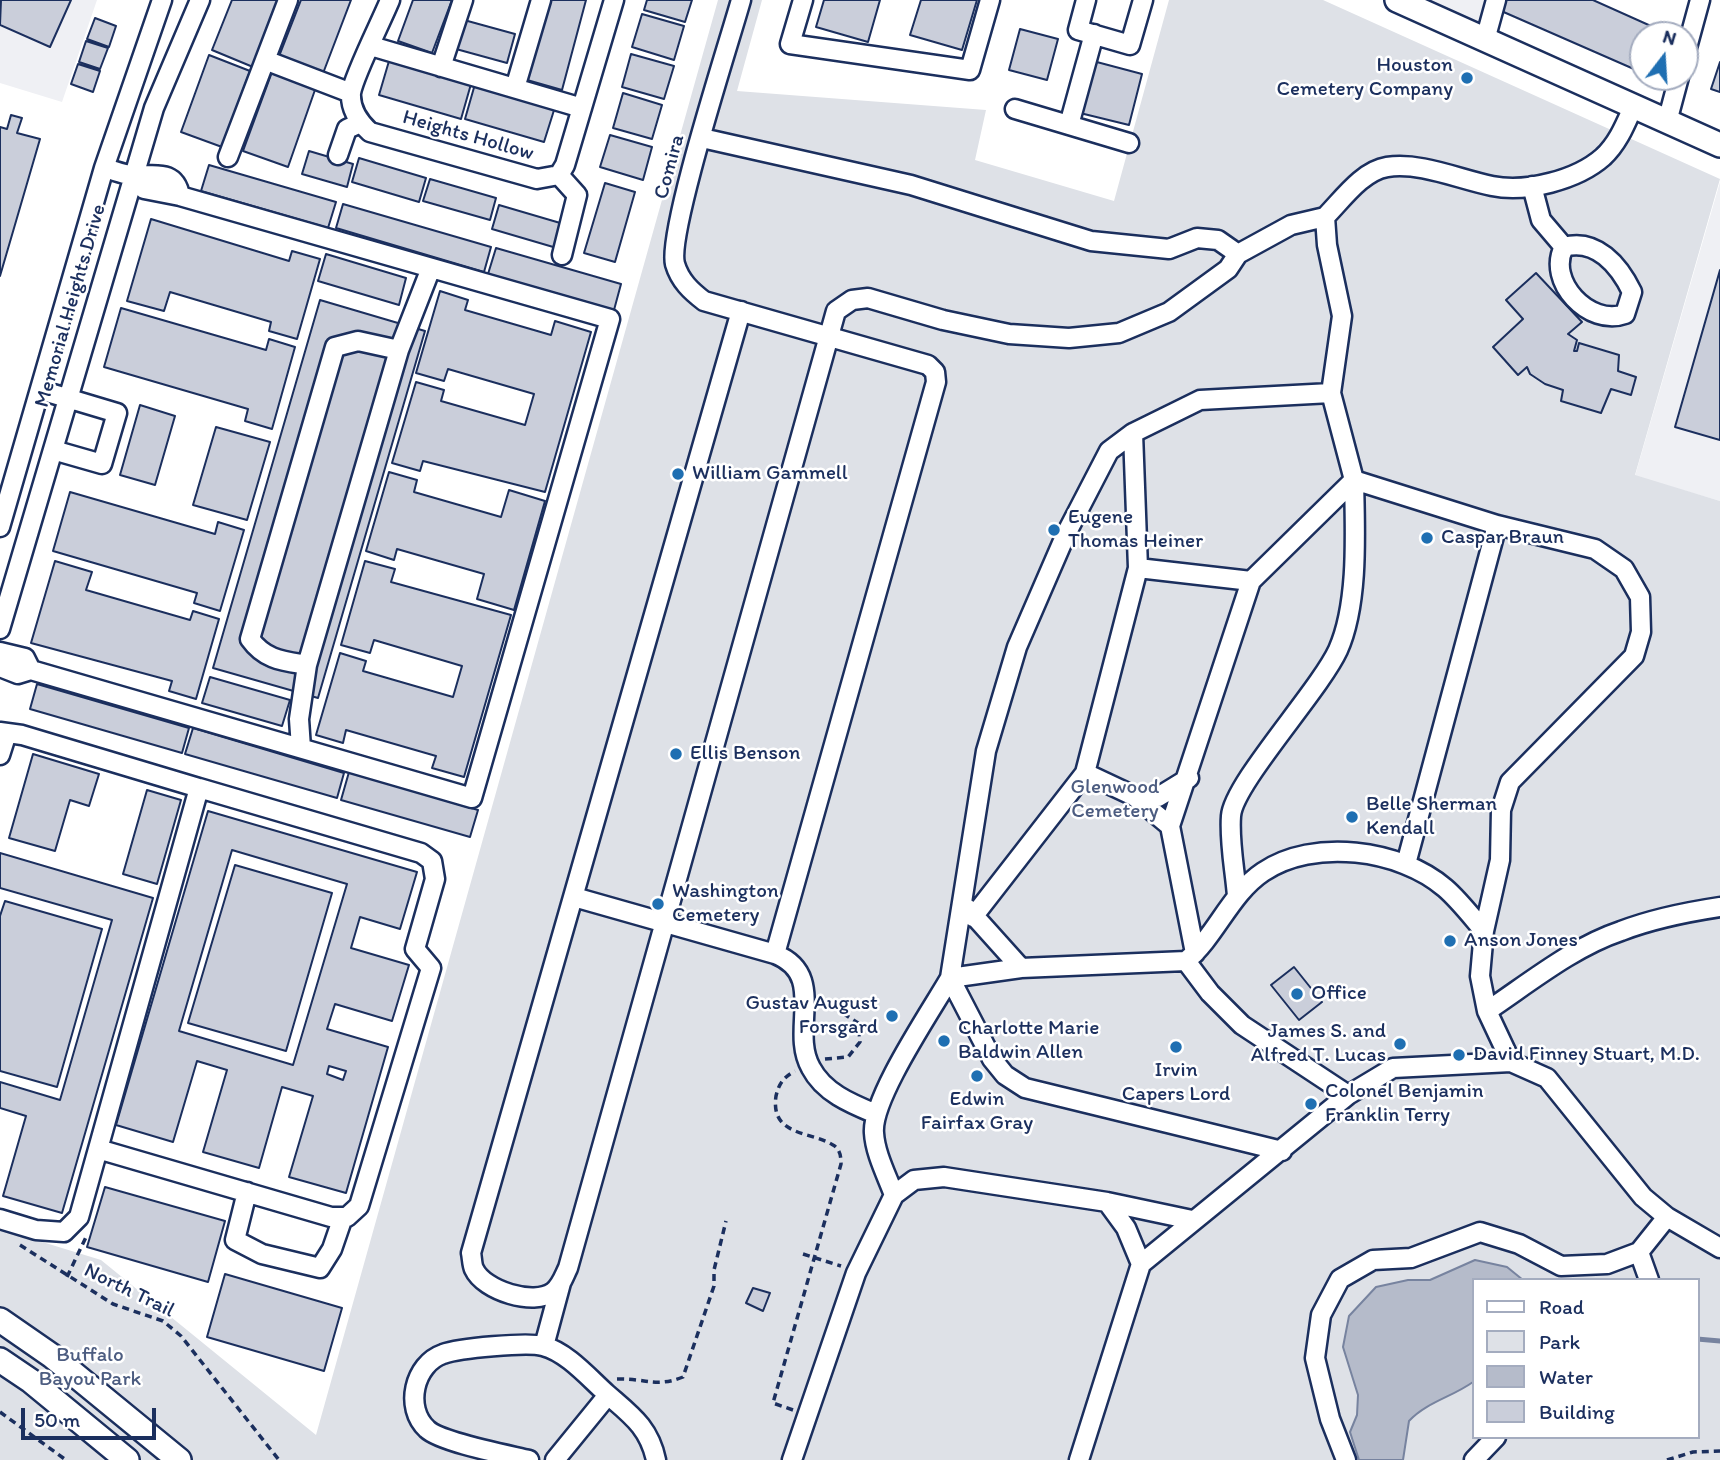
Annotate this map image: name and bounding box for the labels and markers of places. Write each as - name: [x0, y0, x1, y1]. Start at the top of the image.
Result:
- place label: Houston Cemetery Company: [1277, 53, 1453, 103]
- marker: Houston Cemetery Company: [1459, 70, 1475, 86]
- place label: William Gammell: [692, 461, 848, 487]
- marker: William Gammell: [670, 466, 686, 482]
- place label: Eugene Thomas Heiner: [1068, 505, 1203, 555]
- marker: Eugene Thomas Heiner: [1046, 522, 1062, 538]
- place label: Caspar Braun: [1441, 525, 1564, 551]
- marker: Caspar Braun: [1419, 530, 1435, 546]
- place label: Ellis Benson: [690, 741, 800, 767]
- marker: Ellis Benson: [668, 746, 684, 762]
- place label: Belle Sherman Kendall: [1366, 792, 1497, 842]
- marker: Belle Sherman Kendall: [1344, 809, 1360, 825]
- place label: Washington Cemetery: [672, 879, 779, 929]
- marker: Washington Cemetery: [650, 896, 666, 912]
- place label: Anson Jones: [1464, 928, 1578, 954]
- marker: Anson Jones: [1442, 933, 1458, 949]
- place label: Office: [1311, 981, 1367, 1007]
- marker: Office: [1289, 986, 1305, 1002]
- place label: Gustav August Forsgard: [746, 991, 878, 1041]
- marker: Gustav August Forsgard: [884, 1008, 900, 1024]
- place label: Charlotte Marie Baldwin Allen: [958, 1016, 1099, 1066]
- place label: James S. and Alfred T. Lucas: [1251, 1019, 1386, 1069]
- marker: Charlotte Marie Baldwin Allen: [936, 1033, 952, 1049]
- marker: James S. and Alfred T. Lucas: [1392, 1036, 1408, 1052]
- marker: Irvin Capers Lord: [1168, 1039, 1184, 1055]
- place label: David Finney Stuart, M.D.: [1473, 1042, 1700, 1068]
- marker: David Finney Stuart, M.D.: [1451, 1047, 1467, 1063]
- place label: Irvin Capers Lord: [1122, 1058, 1230, 1108]
- marker: Edwin Fairfax Gray: [969, 1068, 985, 1084]
- place label: Colonel Benjamin Franklin Terry: [1325, 1079, 1484, 1129]
- place label: Edwin Fairfax Gray: [921, 1087, 1033, 1137]
- marker: Colonel Benjamin Franklin Terry: [1303, 1096, 1319, 1112]

